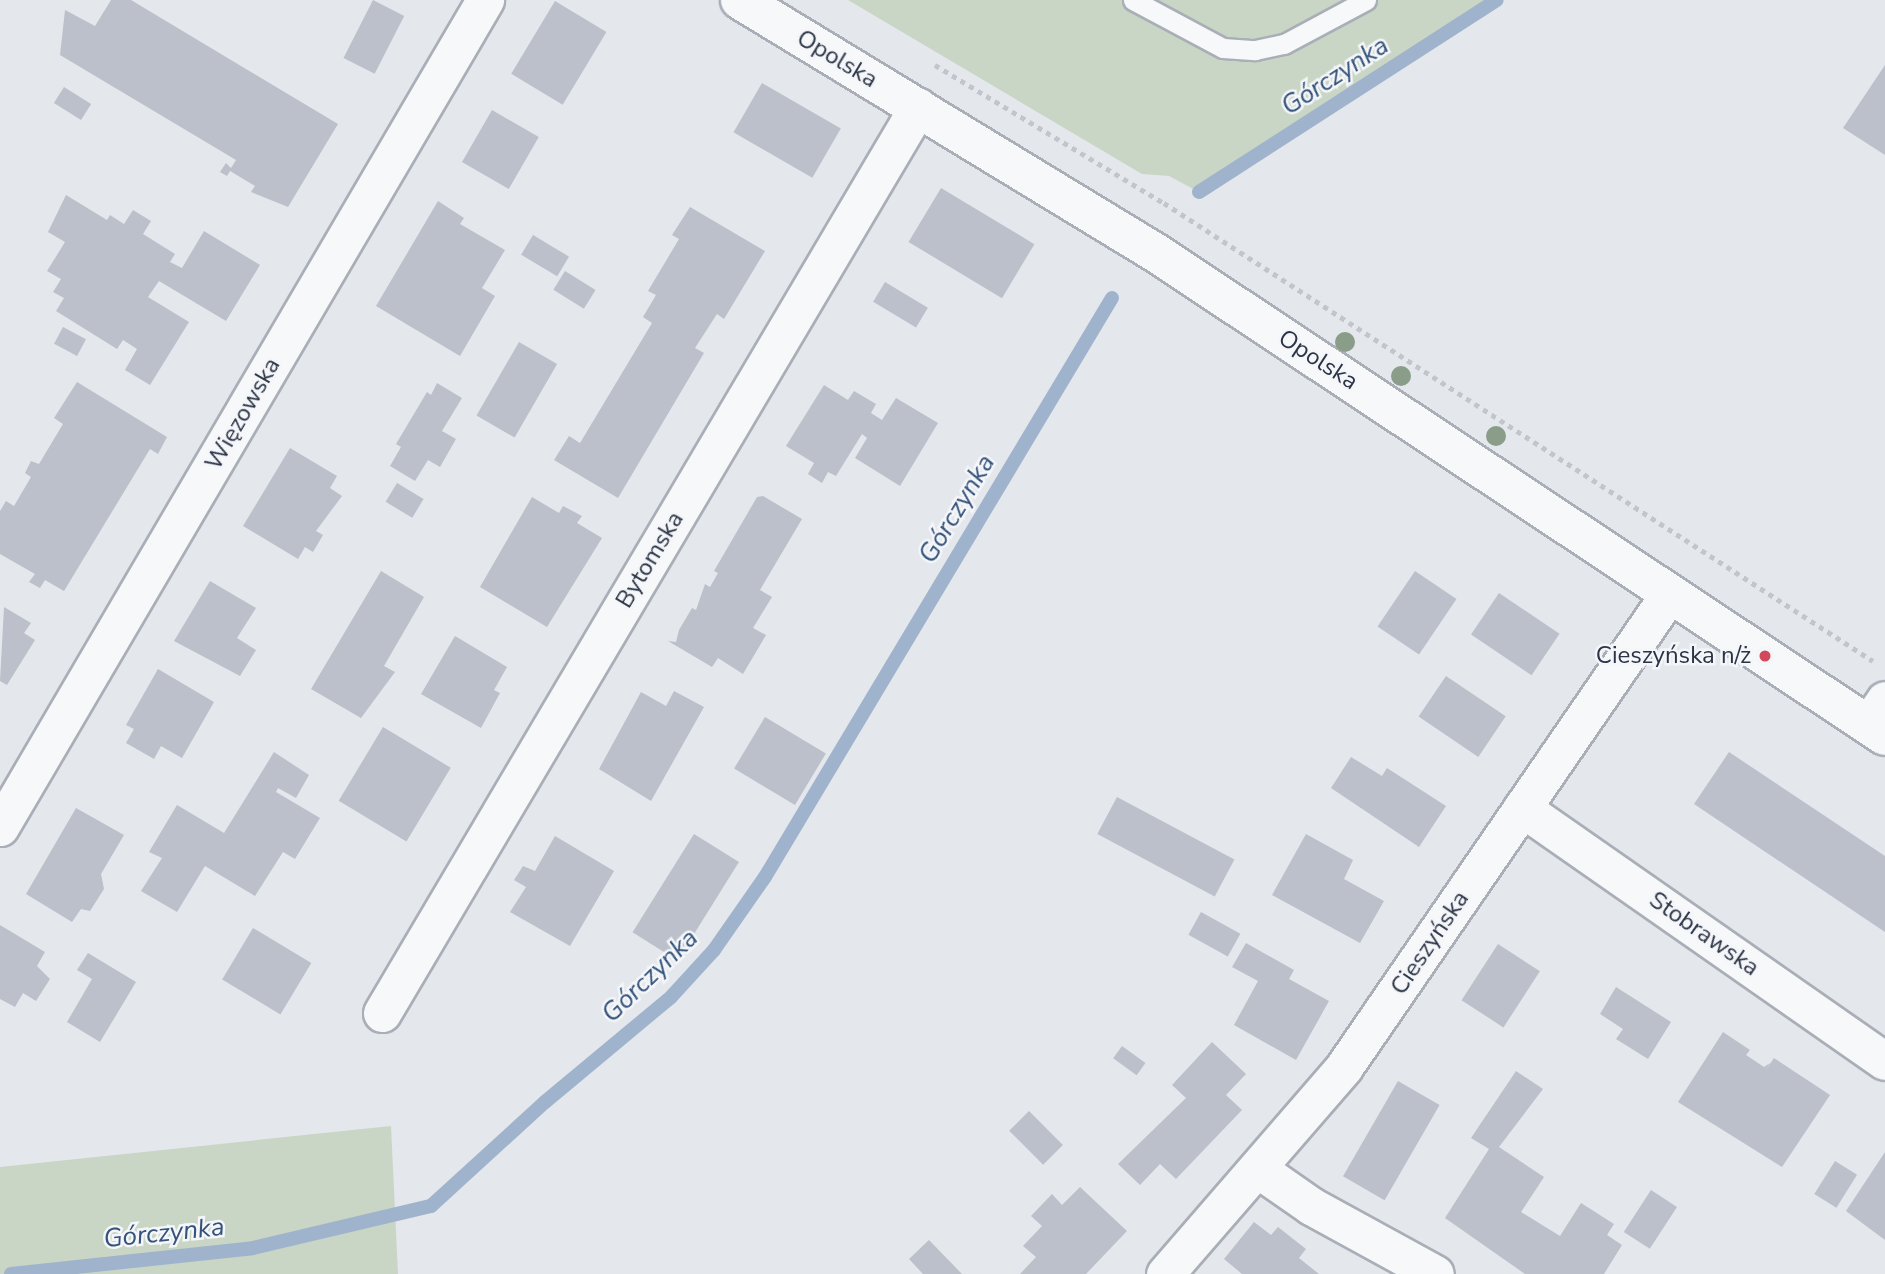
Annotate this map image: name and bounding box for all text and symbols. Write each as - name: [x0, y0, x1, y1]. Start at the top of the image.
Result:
- street label: Opolska: [791, 24, 883, 94]
- water label: Górczynka: [1276, 30, 1394, 122]
- street label: Opolska: [1273, 324, 1363, 396]
- street label: Więzowska: [199, 353, 287, 475]
- water label: Górczynka: [912, 449, 1002, 569]
- street label: Bytomska: [610, 507, 690, 613]
- place label: Cieszyńska n/ż: [1596, 642, 1751, 670]
- marker: Cieszyńska n/ż: [1757, 648, 1773, 664]
- street label: Cieszyńska: [1385, 886, 1475, 1000]
- street label: Stobrawska: [1644, 886, 1764, 982]
- water label: Górczynka: [596, 923, 704, 1029]
- water label: Górczynka: [102, 1211, 226, 1255]

